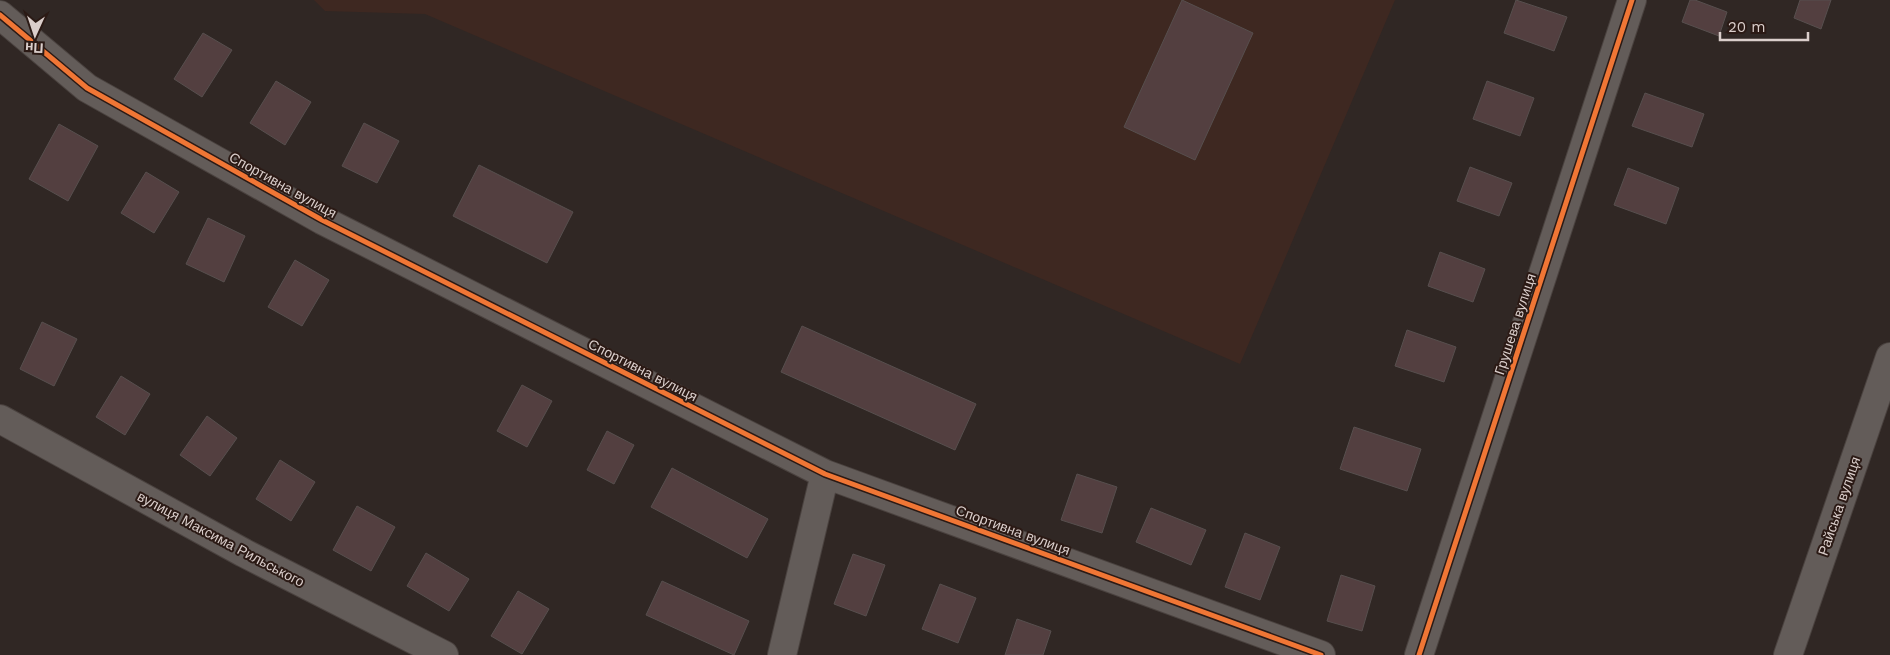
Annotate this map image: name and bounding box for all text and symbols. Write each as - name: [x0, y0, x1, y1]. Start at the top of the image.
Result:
- north arrow: [10, 10, 60, 60]
- scale bar: [1720, 10, 1808, 42]
- text: 20 m: [1728, 18, 1766, 36]
- text: Пн: [25, 40, 44, 56]
- street label: Спортивна вулиця: [226, 149, 340, 221]
- street label: Грушева вулиця: [1491, 271, 1539, 377]
- street label: Спортивна вулиця: [586, 336, 700, 404]
- street label: Райська вулиця: [1815, 455, 1863, 557]
- street label: вулиця Максима Рильського: [135, 488, 307, 590]
- street label: Спортивна вулиця: [954, 502, 1072, 558]

